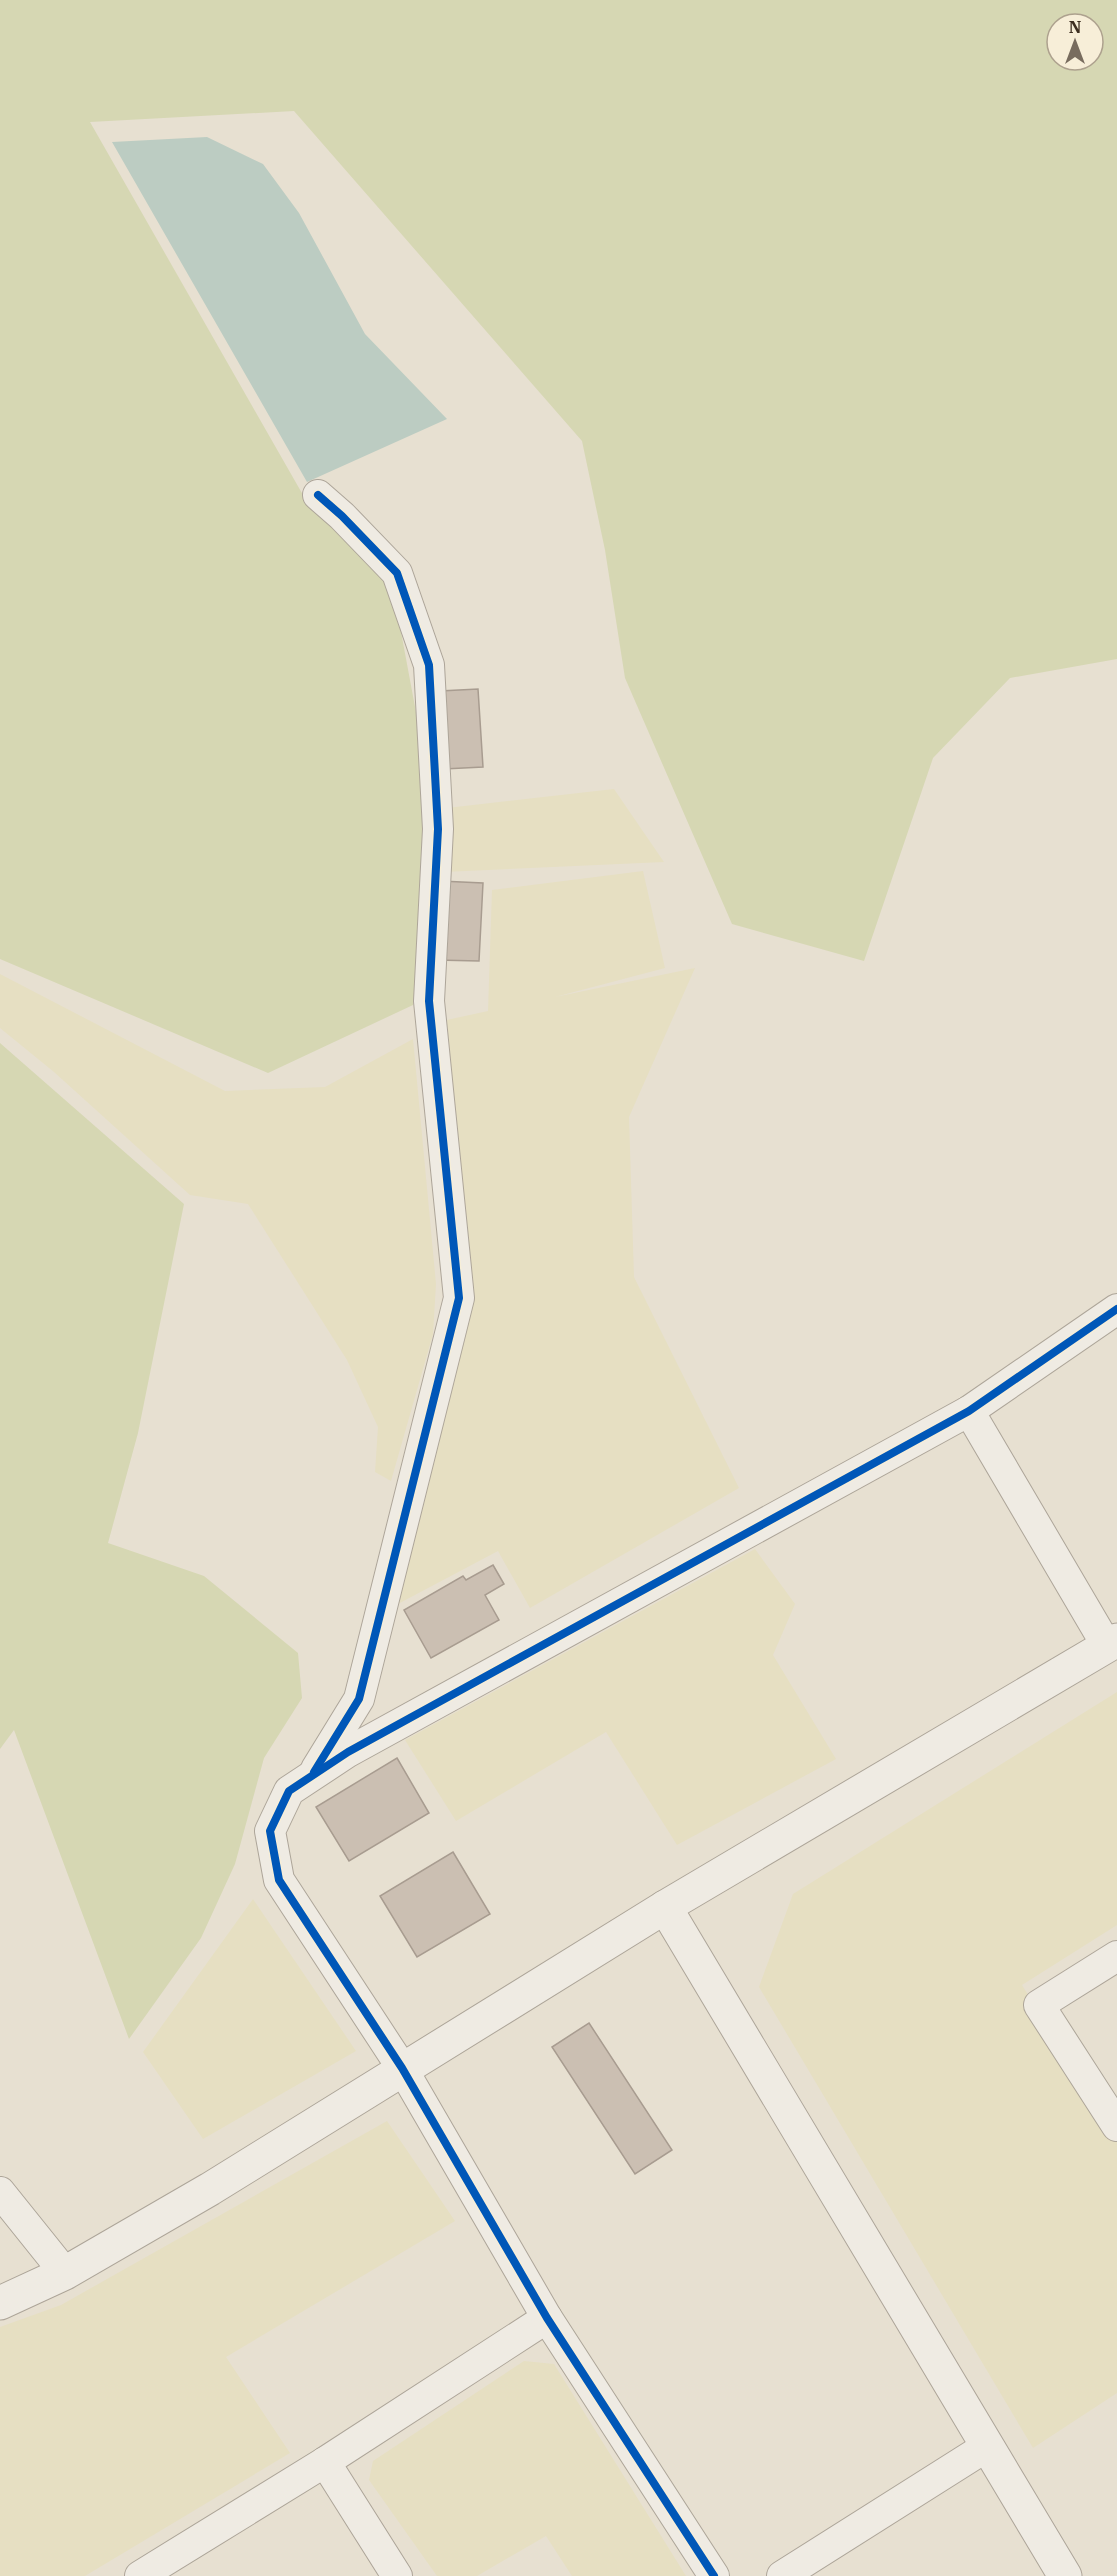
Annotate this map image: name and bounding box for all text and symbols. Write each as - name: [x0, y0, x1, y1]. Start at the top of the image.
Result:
- north arrow: [1045, 12, 1105, 72]
- text: N: [1069, 17, 1081, 37]

